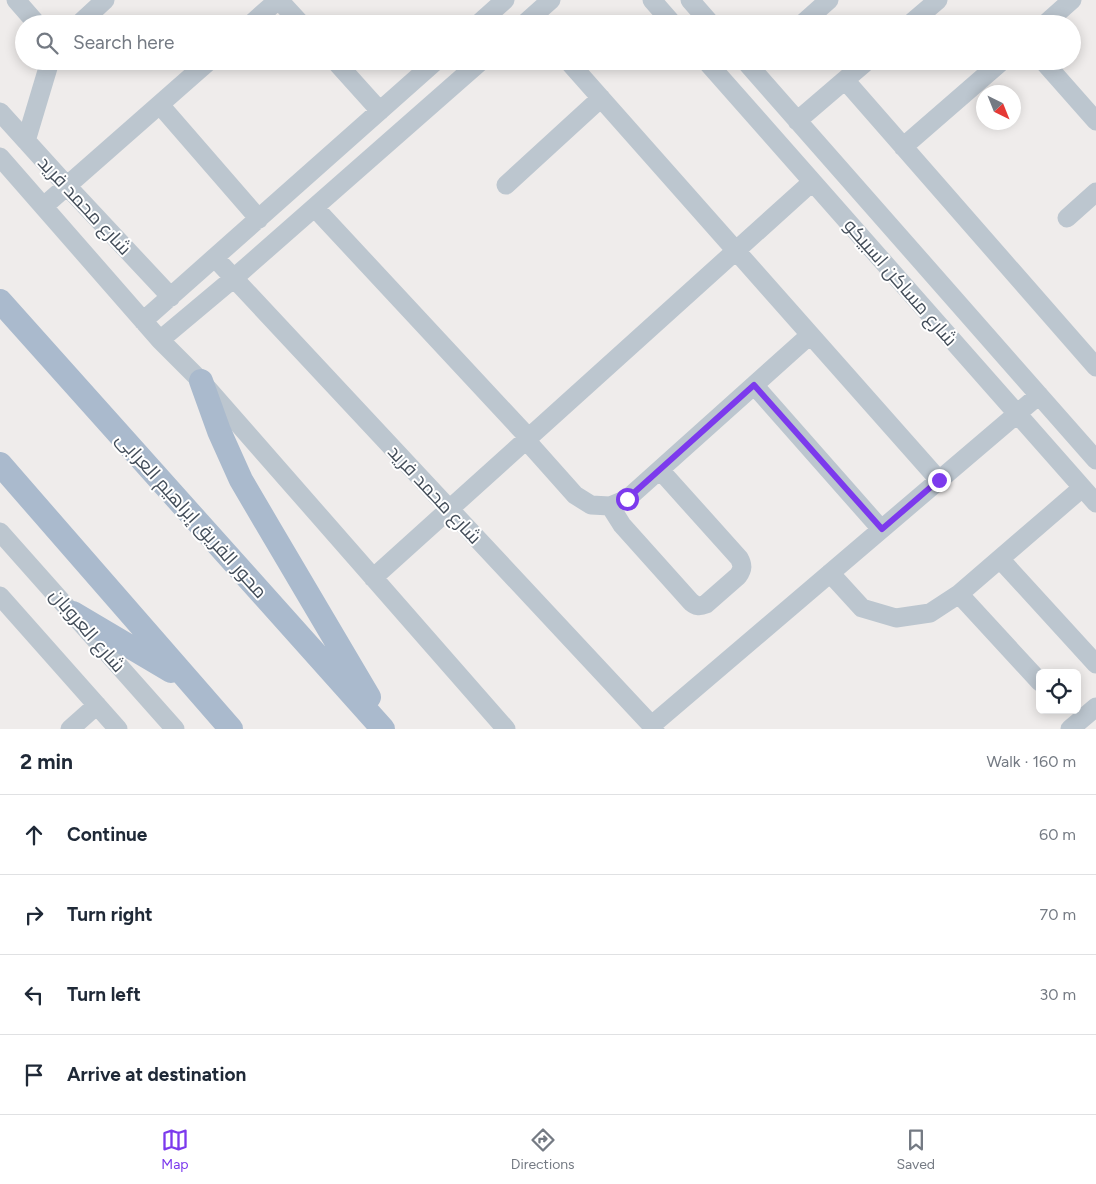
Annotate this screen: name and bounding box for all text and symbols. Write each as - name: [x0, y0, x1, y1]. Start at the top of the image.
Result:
- search box: [15, 15, 1081, 70]
- icon: search: [33, 29, 61, 57]
- text: Search here: [73, 31, 175, 54]
- north arrow: [976, 85, 1021, 130]
- street label: شارع محمد فريد: [32, 151, 136, 261]
- street label: شارع مساكن اسبيكو: [838, 214, 962, 352]
- street label: محور الفريق إبراهيم العرابى: [110, 428, 272, 604]
- street label: شارع محمد فريد: [382, 440, 486, 550]
- route end: [928, 469, 951, 492]
- route start: [616, 488, 639, 511]
- street label: شارع العروبان: [44, 584, 130, 678]
- map controls: [1036, 669, 1081, 714]
- button: locate: [1036, 669, 1081, 714]
- text: 2 min: [20, 749, 73, 774]
- text: Walk · 160 m: [986, 752, 1076, 771]
- icon: ahead: [20, 821, 48, 849]
- text: Continue: [67, 823, 147, 846]
- text: 60 m: [1039, 825, 1076, 844]
- icon: right: [20, 901, 48, 929]
- text: Turn right: [67, 903, 153, 926]
- text: 70 m: [1040, 905, 1076, 924]
- icon: left: [20, 981, 48, 1009]
- text: Turn left: [67, 983, 141, 1006]
- text: 30 m: [1039, 985, 1076, 1004]
- icon: arrive: [20, 1061, 48, 1089]
- text: Arrive at destination: [67, 1063, 246, 1086]
- tab: Map: [161, 1126, 189, 1173]
- tab: Directions: [511, 1126, 575, 1173]
- tab: Saved: [896, 1126, 935, 1173]

